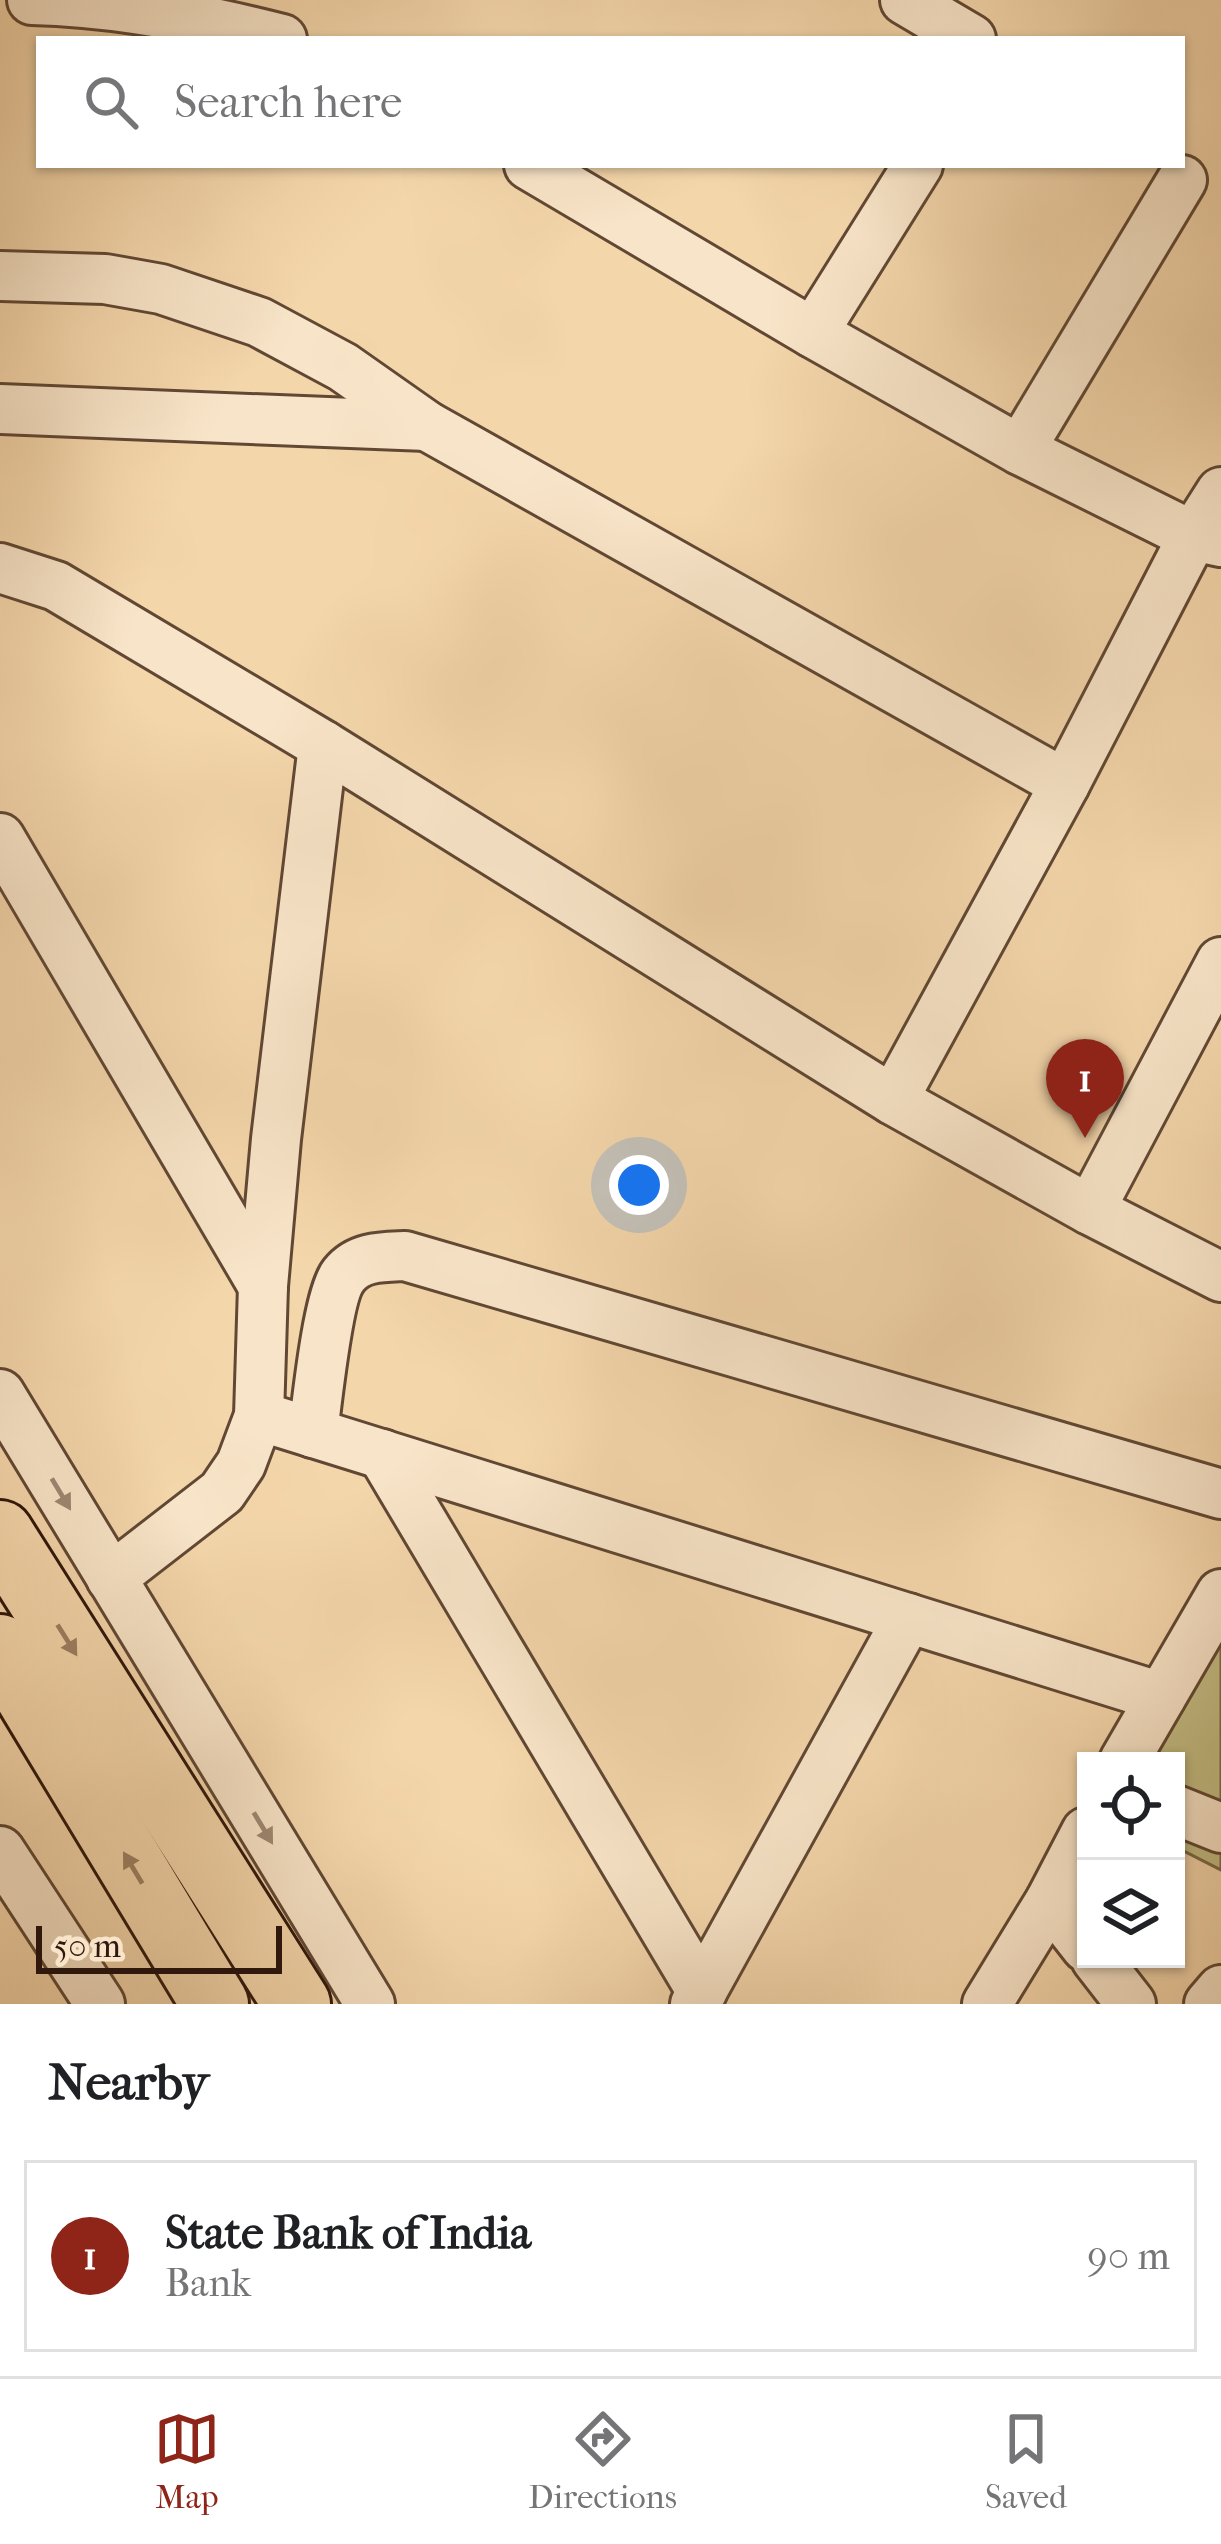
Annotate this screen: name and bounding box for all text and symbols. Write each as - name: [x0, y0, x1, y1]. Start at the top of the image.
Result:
- search box: [36, 36, 1185, 168]
- icon: search: [78, 69, 144, 135]
- text: Search here: [174, 76, 402, 129]
- pin: 1: [1046, 1039, 1124, 1138]
- your location: [609, 1155, 669, 1215]
- one-way arrow: [49, 1477, 70, 1511]
- one-way arrow: [56, 1624, 78, 1656]
- map controls: [1077, 1752, 1185, 1968]
- button: locate: [1077, 1752, 1185, 1860]
- one-way arrow: [252, 1811, 273, 1845]
- one-way arrow: [123, 1851, 144, 1885]
- button: layers: [1077, 1860, 1185, 1968]
- scale bar: [36, 1920, 282, 1973]
- text: 50 m: [54, 1927, 121, 1966]
- text: Nearby: [48, 2052, 209, 2112]
- text: State Bank of India: [165, 2207, 531, 2260]
- text: 1: [83, 2233, 97, 2279]
- text: 90 m: [1087, 2233, 1170, 2279]
- text: Bank: [165, 2260, 251, 2306]
- tab: Map: [154, 2406, 220, 2517]
- tab: Directions: [528, 2406, 677, 2517]
- tab: Saved: [985, 2406, 1067, 2517]

